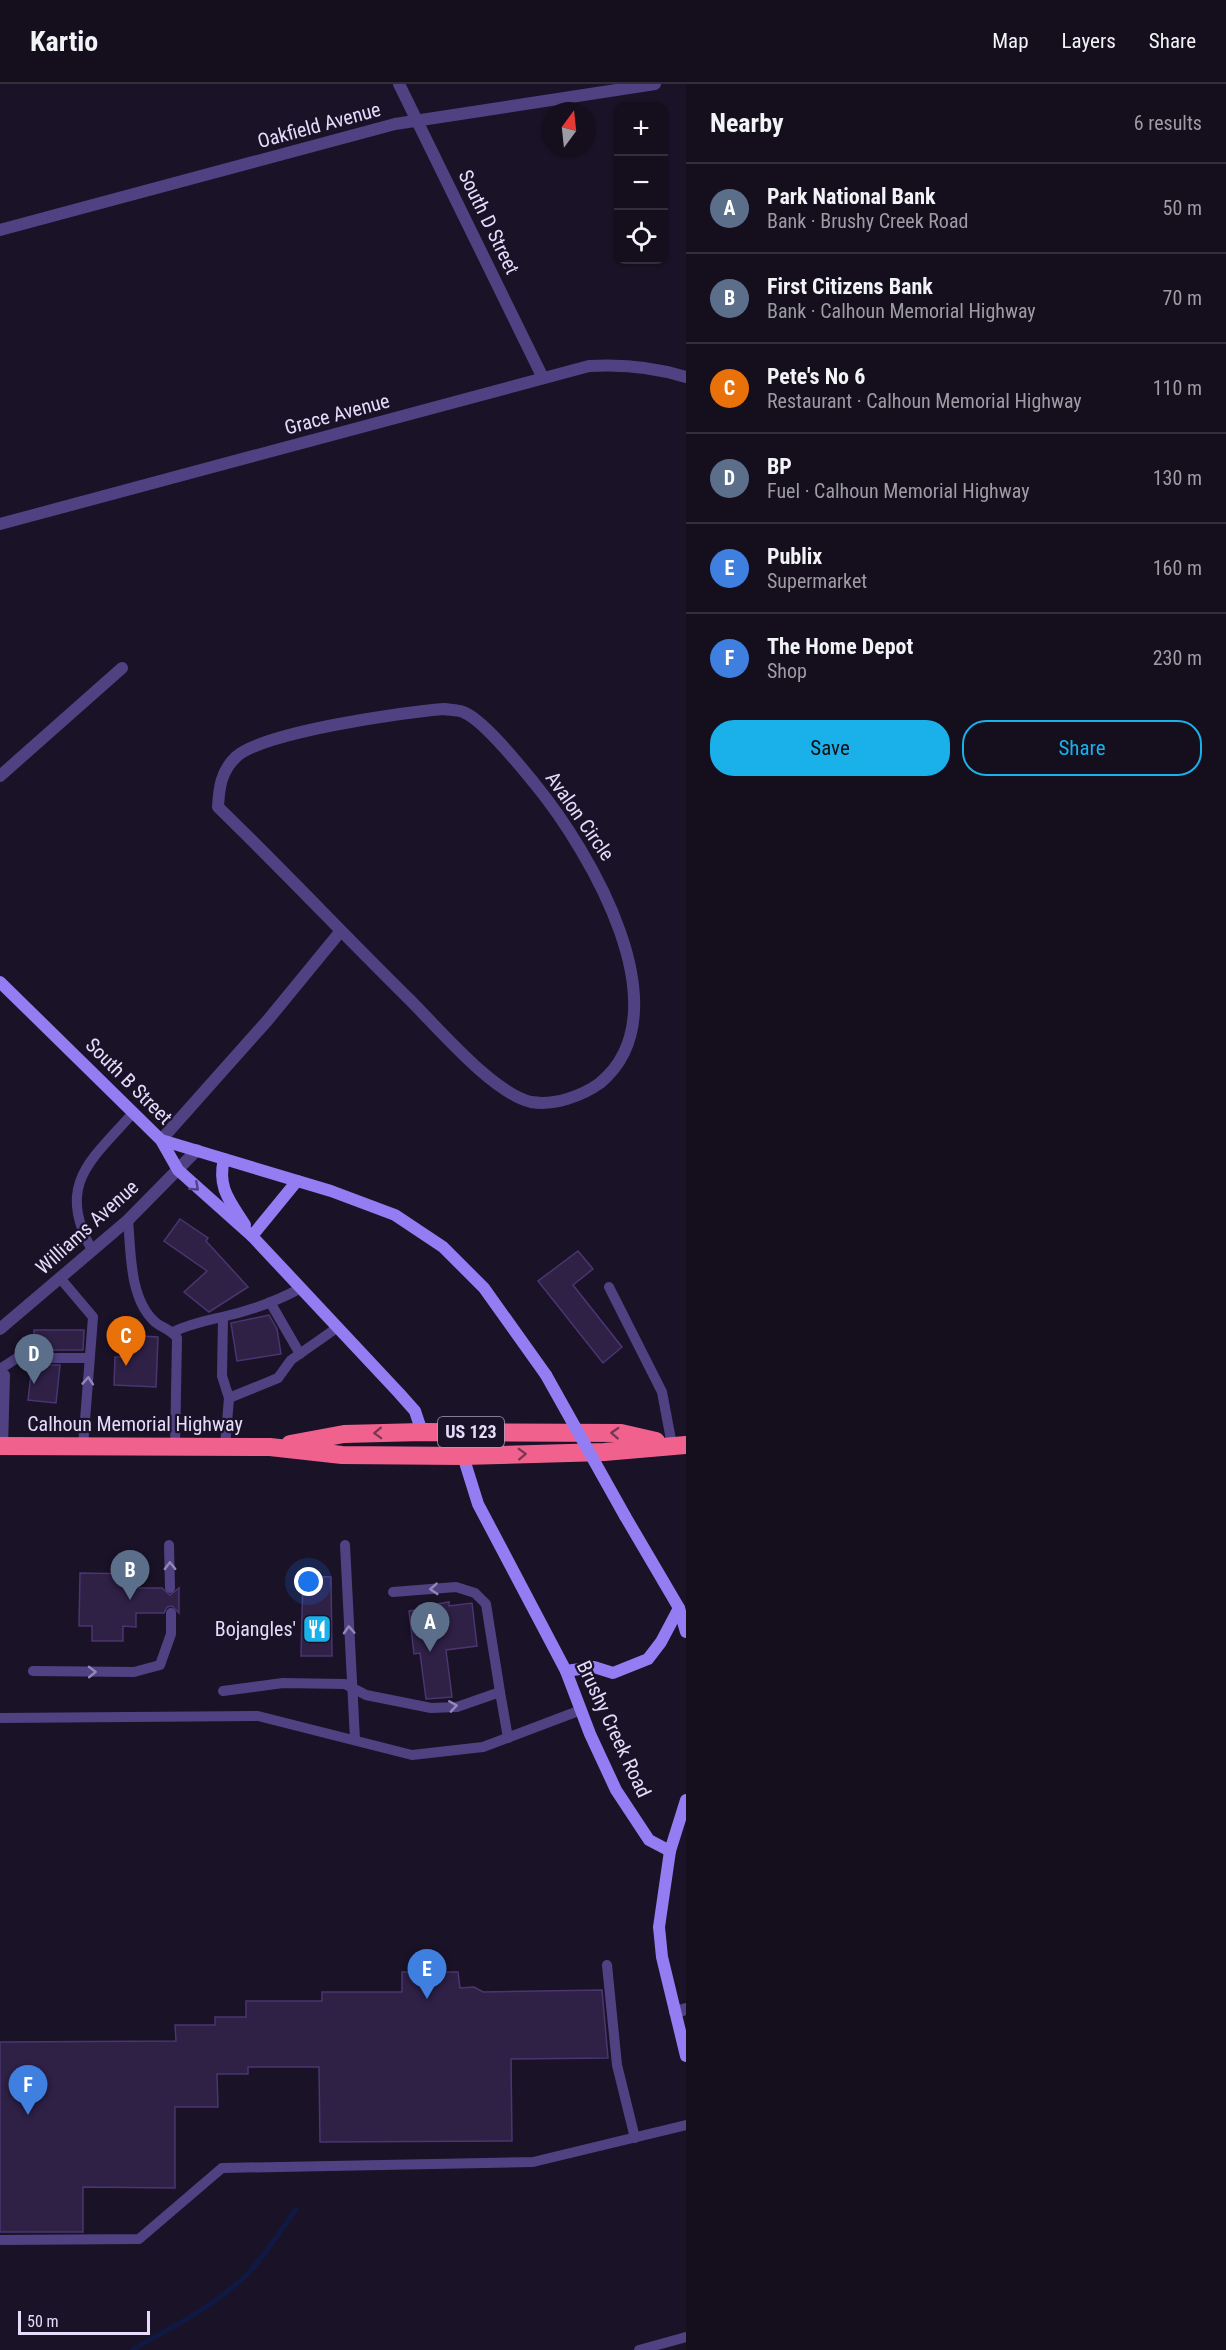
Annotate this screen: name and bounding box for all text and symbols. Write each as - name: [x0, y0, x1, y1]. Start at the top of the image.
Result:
- text: Kartio: [30, 25, 98, 58]
- text: Map: [992, 29, 1029, 53]
- text: Layers: [1062, 29, 1116, 53]
- text: Share: [1149, 29, 1196, 53]
- street label: Oakfield Avenue: [255, 97, 383, 153]
- north arrow: [542, 102, 596, 156]
- map controls: [614, 102, 668, 264]
- button: +: [614, 102, 668, 156]
- text: Nearby: [710, 108, 784, 138]
- text: 6 results: [1134, 111, 1202, 135]
- button: −: [614, 156, 668, 210]
- street label: South D Street: [453, 166, 525, 278]
- text: Park National Bank: [767, 184, 936, 209]
- text: A: [724, 196, 735, 220]
- text: 50 m: [1163, 196, 1202, 220]
- text: Bank · Brushy Creek Road: [767, 209, 968, 233]
- button: locate: [614, 210, 668, 264]
- text: First Citizens Bank: [767, 274, 933, 299]
- text: B: [724, 286, 735, 310]
- text: 70 m: [1163, 286, 1202, 310]
- text: Bank · Calhoun Memorial Highway: [767, 299, 1036, 323]
- text: Pete's No 6: [767, 364, 865, 389]
- text: C: [724, 376, 735, 400]
- text: 110 m: [1153, 376, 1202, 400]
- street label: Grace Avenue: [282, 388, 392, 440]
- text: Restaurant · Calhoun Memorial Highway: [767, 389, 1082, 413]
- text: BP: [767, 454, 792, 479]
- text: D: [724, 466, 735, 490]
- text: 130 m: [1153, 466, 1202, 490]
- text: Fuel · Calhoun Memorial Highway: [767, 479, 1030, 503]
- text: Publix: [767, 544, 822, 569]
- text: E: [725, 556, 734, 580]
- text: 160 m: [1153, 556, 1202, 580]
- text: Supermarket: [767, 569, 867, 593]
- text: The Home Depot: [767, 634, 913, 659]
- text: F: [725, 646, 734, 670]
- text: 230 m: [1153, 646, 1202, 670]
- text: Shop: [767, 659, 807, 683]
- button: Save: [710, 720, 950, 776]
- button: Share: [962, 720, 1202, 776]
- street label: Avalon Circle: [541, 767, 619, 865]
- street label: South B Street: [81, 1033, 177, 1129]
- street label: Williams Avenue: [31, 1175, 143, 1279]
- one-way arrow: [188, 1180, 199, 1191]
- pin: C: [106, 1316, 146, 1366]
- pin: D: [15, 1334, 54, 1384]
- one-way arrow: [81, 1376, 94, 1385]
- street label: Calhoun Memorial Highway: [27, 1412, 243, 1436]
- road number: US 123: [438, 1417, 504, 1447]
- one-way arrow: [374, 1427, 383, 1439]
- one-way arrow: [611, 1427, 620, 1440]
- one-way arrow: [517, 1448, 526, 1460]
- pin: B: [110, 1550, 150, 1600]
- one-way arrow: [163, 1562, 176, 1571]
- your location: [294, 1567, 323, 1596]
- one-way arrow: [429, 1582, 438, 1595]
- pin: A: [410, 1602, 450, 1652]
- restaurant icon: Bojangles': [301, 1613, 333, 1645]
- place label: Bojangles': [215, 1617, 296, 1641]
- one-way arrow: [343, 1625, 356, 1634]
- street label: Brushy Creek Road: [572, 1657, 656, 1801]
- one-way arrow: [87, 1666, 96, 1678]
- one-way arrow: [449, 1700, 458, 1712]
- pin: E: [408, 1950, 446, 1999]
- pin: F: [9, 2066, 48, 2115]
- scale bar: [18, 2308, 150, 2336]
- text: 50 m: [27, 2312, 59, 2331]

